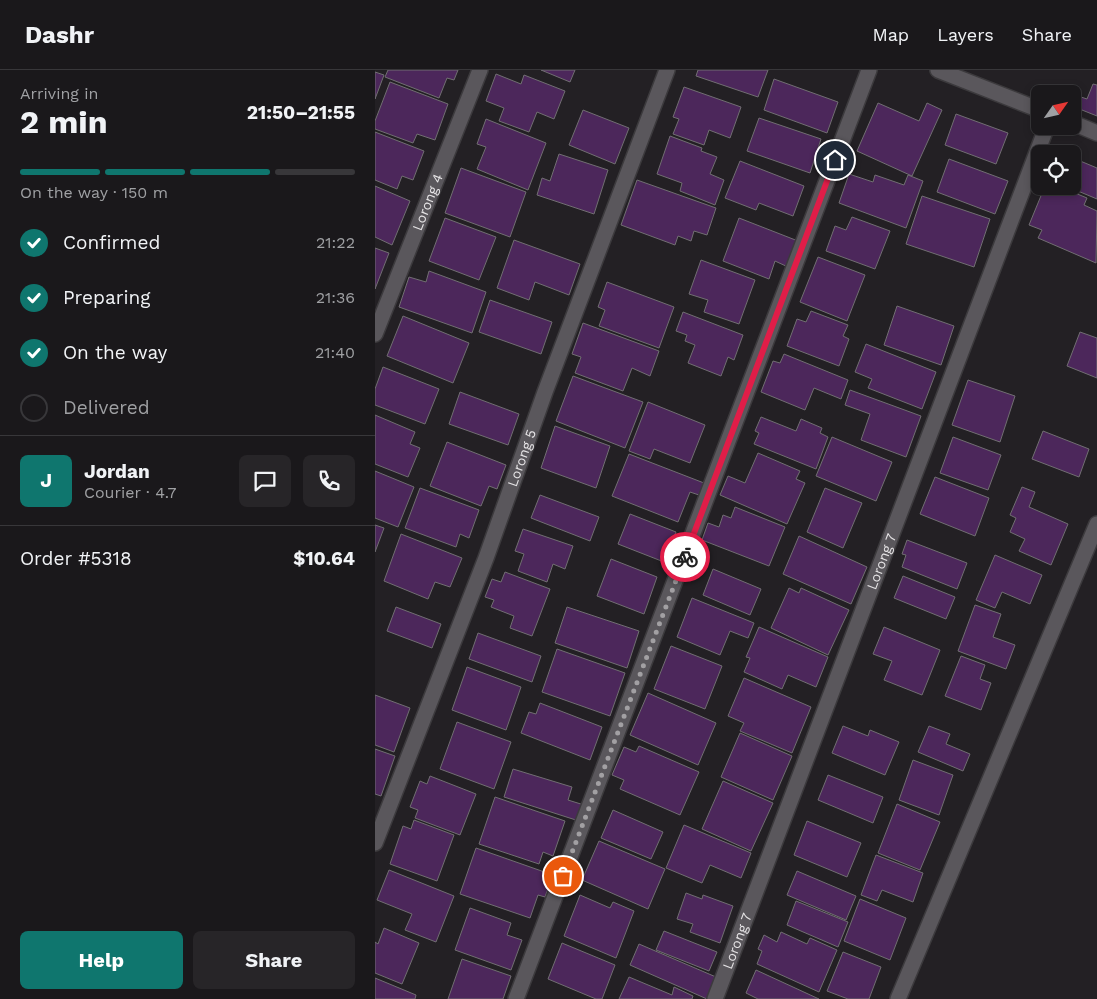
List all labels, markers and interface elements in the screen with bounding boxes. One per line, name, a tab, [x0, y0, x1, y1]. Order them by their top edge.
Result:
text: Dashr	[25, 21, 94, 49]
text: Map	[872, 24, 909, 45]
text: Layers	[937, 24, 994, 45]
text: Share	[1022, 24, 1072, 45]
text: Arriving in	[20, 84, 98, 103]
north arrow	[1031, 85, 1081, 135]
map controls	[1031, 85, 1081, 195]
text: 21:50–21:55	[247, 101, 355, 124]
text: 2 min	[20, 103, 108, 141]
pin	[814, 139, 856, 181]
button: locate	[1031, 145, 1081, 195]
icon: home	[821, 146, 849, 174]
street label: Lorong 4	[409, 171, 446, 233]
text: On the way · 150 m	[20, 183, 168, 202]
icon: check	[20, 229, 48, 257]
text: Confirmed	[63, 231, 160, 254]
text: 21:22	[316, 233, 355, 252]
icon: check	[20, 284, 48, 312]
text: Preparing	[63, 286, 150, 309]
text: 21:36	[316, 288, 355, 307]
icon: check	[20, 339, 48, 367]
text: On the way	[63, 341, 167, 364]
text: 21:40	[315, 343, 355, 362]
text: Delivered	[63, 396, 150, 419]
street label: Lorong 5	[504, 427, 539, 489]
button: chat	[239, 455, 291, 507]
button: phone	[303, 455, 355, 507]
text: Jordan	[84, 460, 150, 483]
text: J	[40, 469, 52, 492]
text: Courier · 4.7	[84, 483, 177, 502]
street label: Lorong 7	[863, 531, 899, 592]
courier	[660, 532, 710, 582]
icon: bike	[671, 543, 699, 571]
text: Order #5318	[20, 547, 132, 570]
text: $10.64	[293, 547, 355, 570]
pin	[542, 855, 584, 897]
icon: bag	[549, 862, 577, 890]
street label: Lorong 7	[719, 911, 755, 971]
button: Help	[20, 931, 183, 989]
button: Share	[193, 931, 355, 989]

